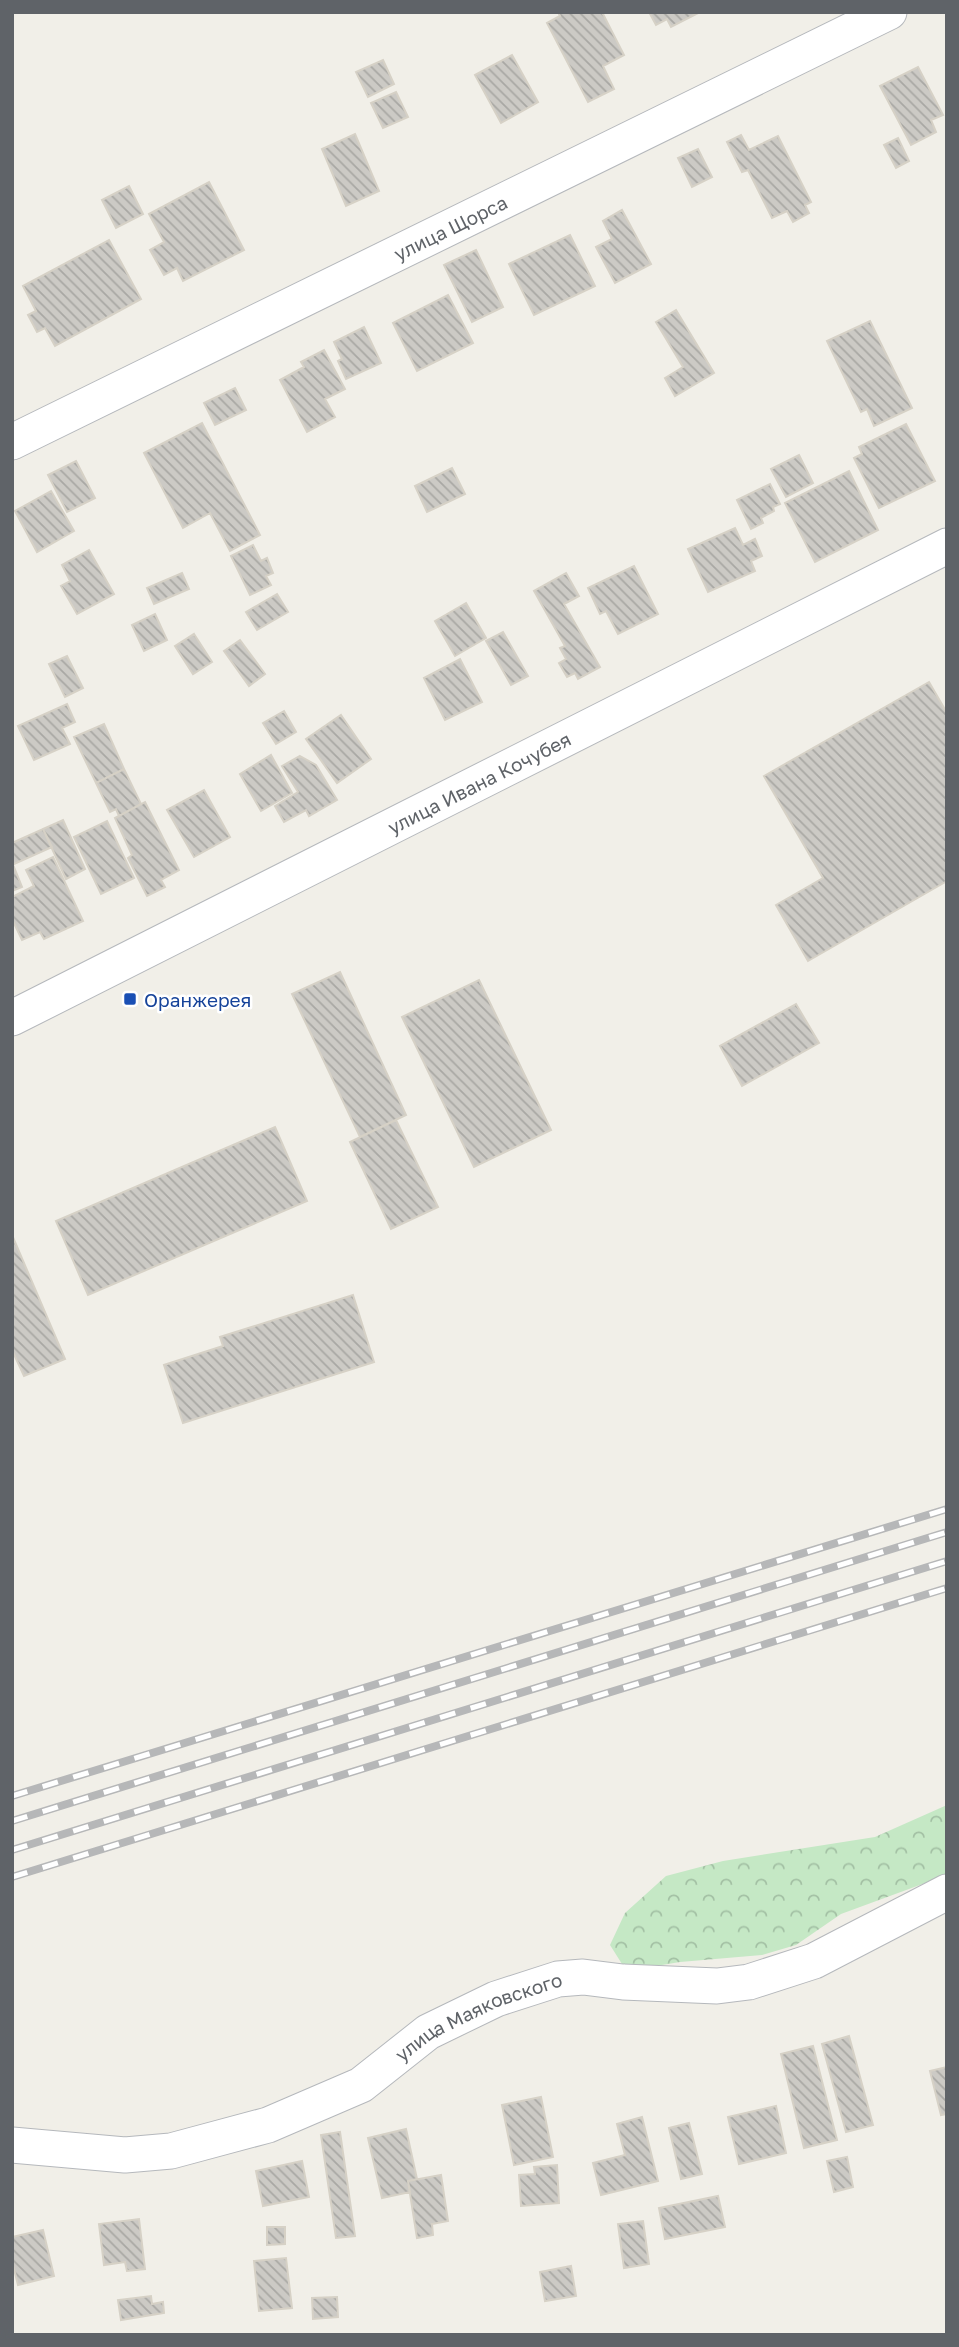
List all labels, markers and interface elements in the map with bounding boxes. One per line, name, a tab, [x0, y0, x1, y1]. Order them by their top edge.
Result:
street label: улица Щорса	[390, 190, 511, 265]
street label: улица Ивана Кочубея	[383, 726, 574, 838]
place label: Оранжерея	[144, 988, 251, 1011]
marker: Оранжерея	[122, 991, 138, 1007]
street label: улица Маяковского	[390, 1967, 565, 2065]

